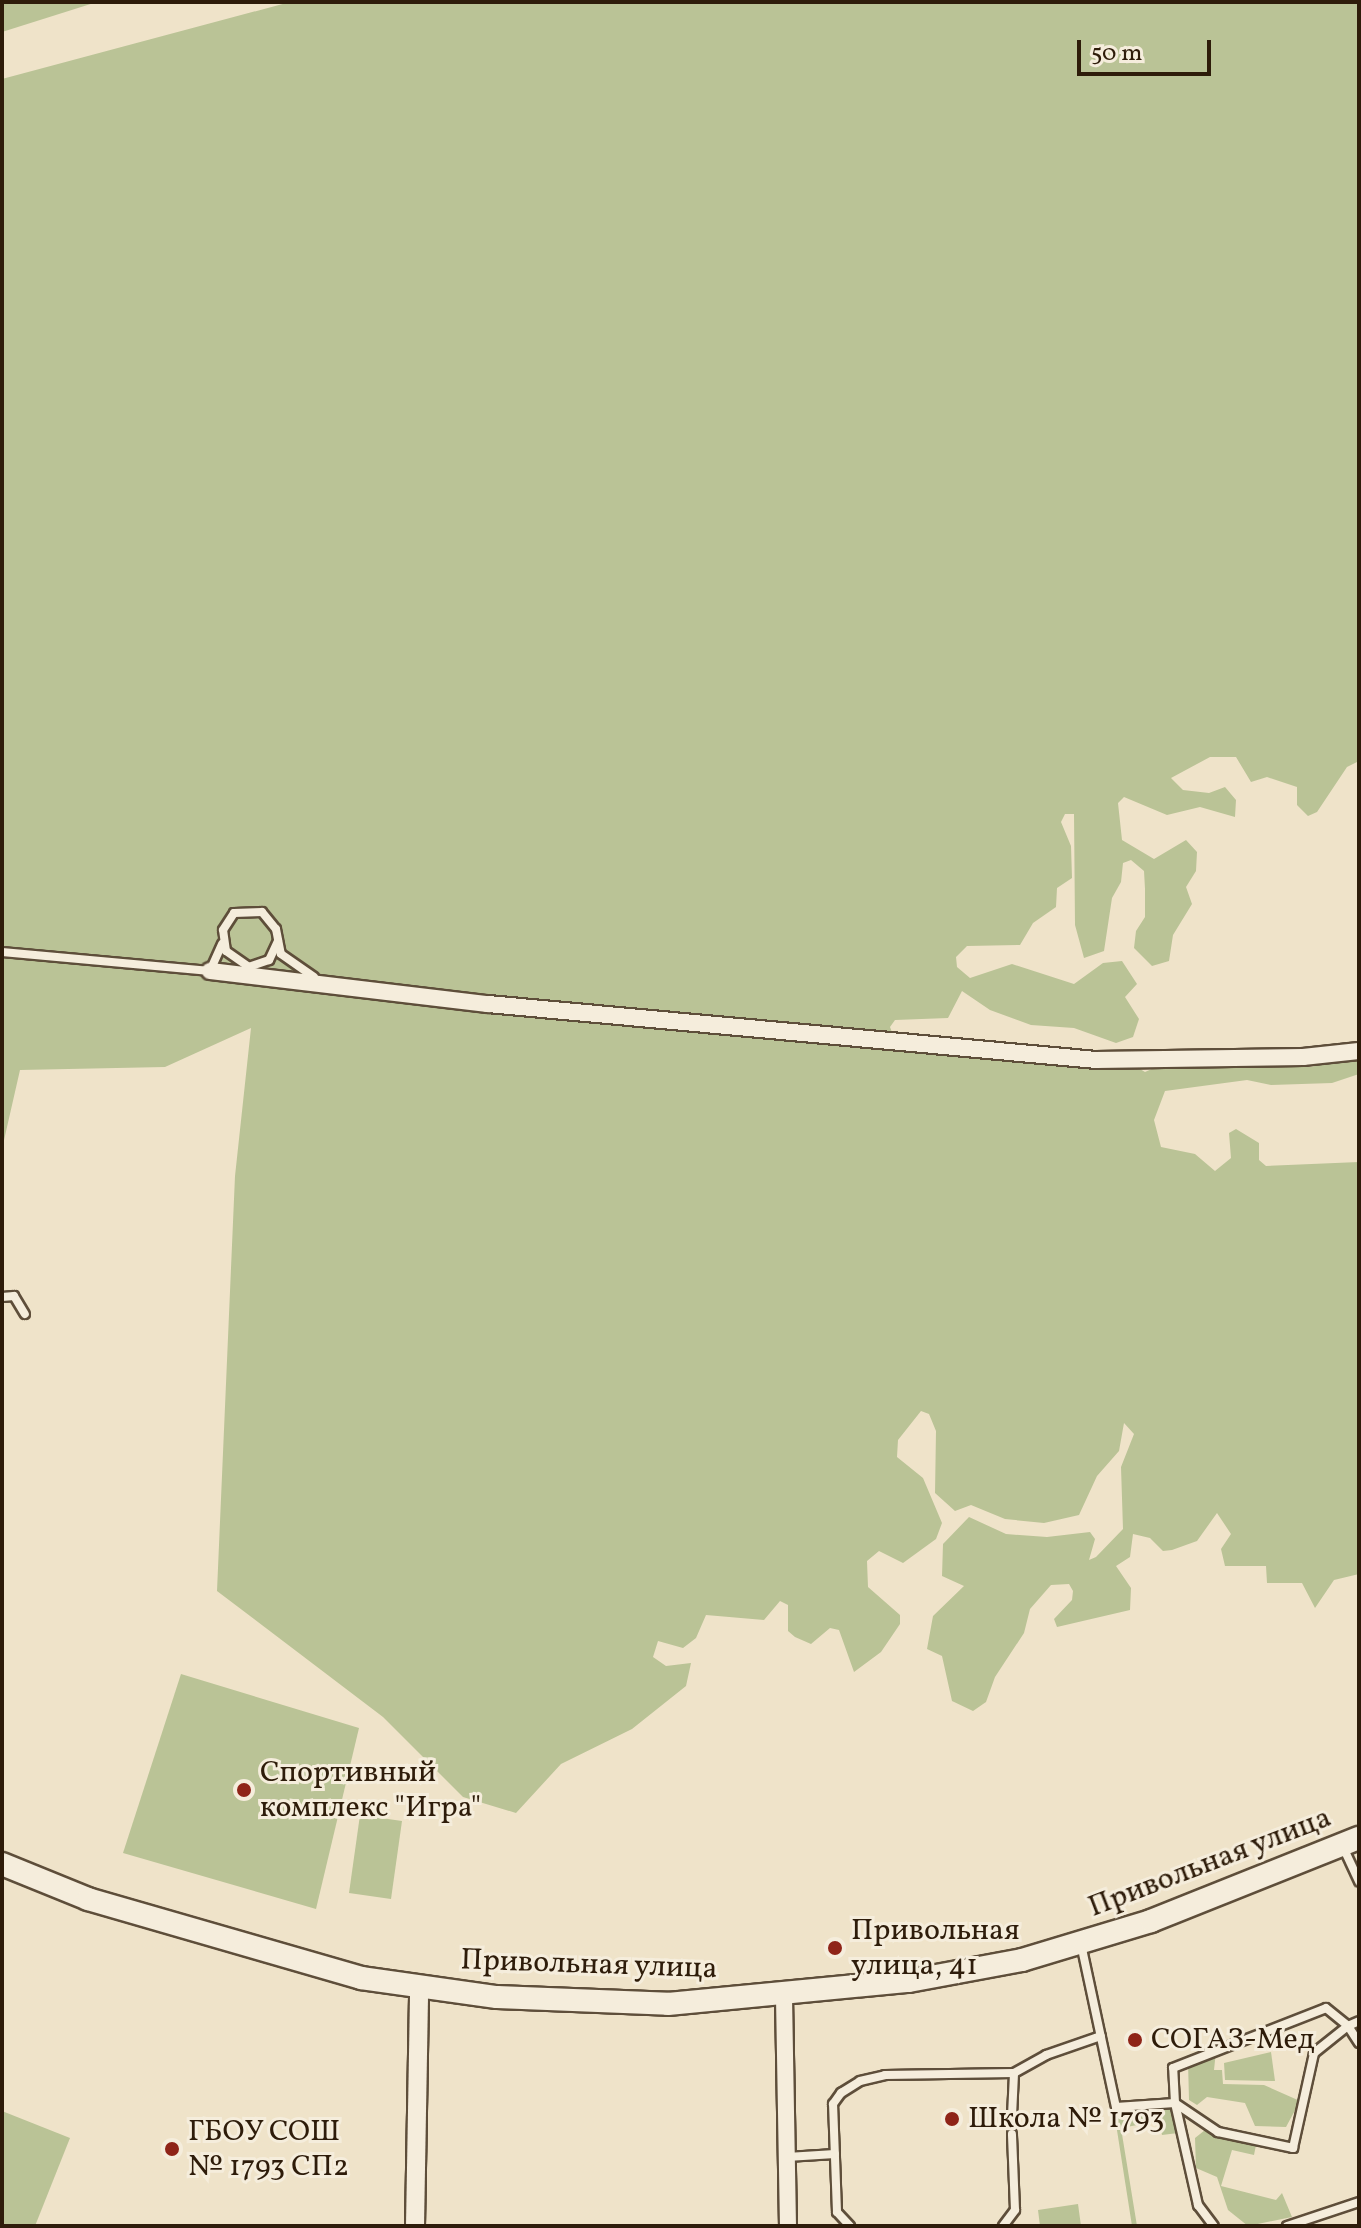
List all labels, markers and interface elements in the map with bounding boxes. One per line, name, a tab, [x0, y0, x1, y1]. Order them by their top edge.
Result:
scale bar	[1081, 24, 1215, 74]
text: 50 m	[1091, 37, 1143, 71]
place label: Спортивный комплекс "Игра"	[260, 1755, 481, 1826]
marker: Спортивный комплекс "Игра"	[235, 1781, 253, 1799]
street label: Привольная улица	[1083, 1800, 1337, 1926]
place label: Привольная улица, 41	[851, 1913, 1020, 1984]
marker: Привольная улица, 41	[826, 1939, 844, 1957]
street label: Привольная улица	[459, 1943, 719, 1987]
place label: СОГАЗ-Мед	[1151, 2022, 1315, 2058]
marker: СОГАЗ-Мед	[1126, 2031, 1144, 2049]
place label: Школа № 1793	[968, 2101, 1164, 2137]
marker: Школа № 1793	[943, 2110, 961, 2128]
place label: ГБОУ СОШ № 1793 СП2	[188, 2114, 349, 2184]
marker: ГБОУ СОШ № 1793 СП2	[163, 2140, 181, 2158]

